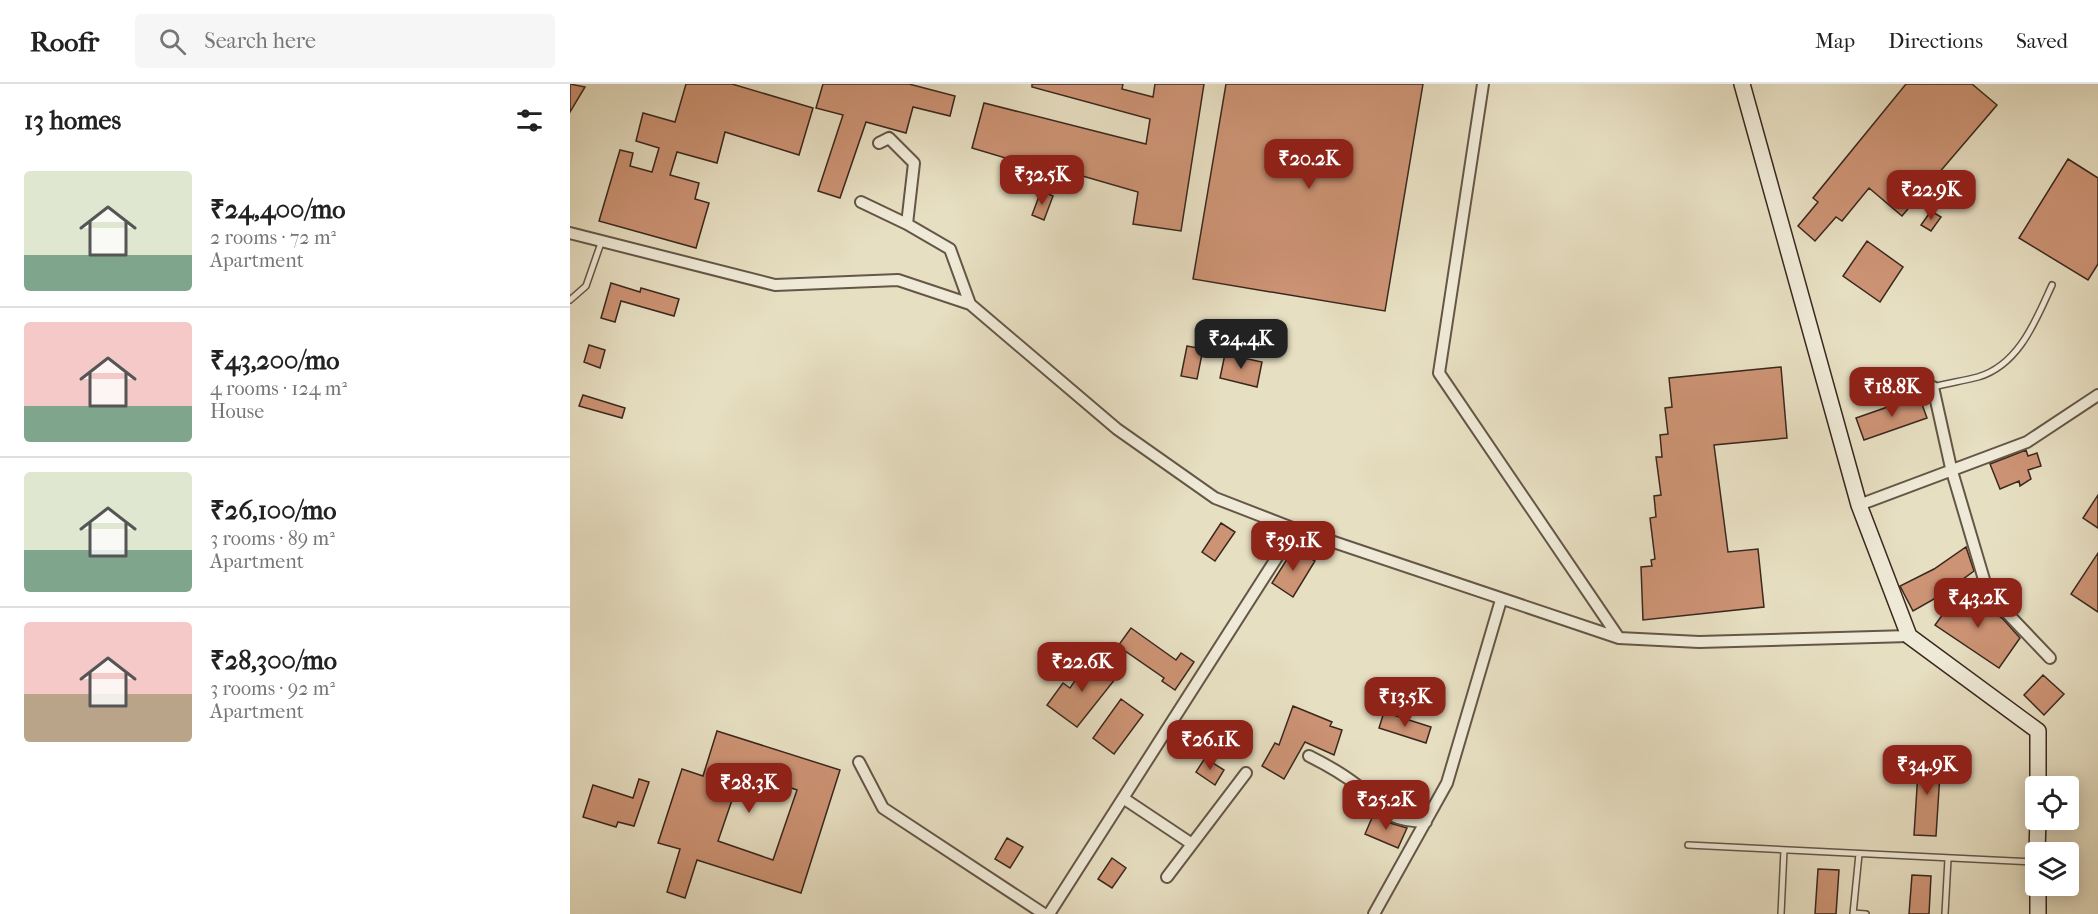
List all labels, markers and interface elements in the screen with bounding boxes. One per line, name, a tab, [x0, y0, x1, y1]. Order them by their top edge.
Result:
search box	[135, 14, 555, 68]
text: Roofr	[30, 25, 99, 58]
icon: search	[156, 25, 189, 58]
text: Search here	[204, 28, 316, 54]
text: Map	[1815, 29, 1855, 53]
text: Directions	[1888, 29, 1983, 53]
text: Saved	[2016, 29, 2068, 53]
icon: filters	[513, 104, 546, 137]
text: 13 homes	[24, 105, 121, 136]
pin: ₹20.2K	[1260, 139, 1358, 190]
text: ₹20.2K	[1278, 147, 1340, 170]
pin: ₹32.5K	[993, 155, 1091, 206]
text: ₹32.5K	[1014, 163, 1070, 186]
pin: ₹22.9K	[1882, 170, 1980, 221]
text: ₹22.9K	[1901, 178, 1961, 201]
text: ₹24,400/mo	[210, 194, 345, 225]
icon: home	[72, 195, 144, 267]
text: 2 rooms · 72 m²	[210, 226, 336, 249]
text: Apartment	[210, 249, 304, 272]
pin: ₹24.4K	[1192, 319, 1290, 370]
text: ₹24.4K	[1209, 327, 1273, 350]
text: ₹43,200/mo	[210, 345, 339, 376]
icon: home	[72, 346, 144, 418]
pin: ₹18.8K	[1843, 367, 1941, 418]
text: ₹18.8K	[1863, 375, 1921, 398]
text: 4 rooms · 124 m²	[210, 377, 347, 400]
text: House	[210, 400, 264, 423]
text: ₹26,100/mo	[210, 495, 337, 526]
icon: home	[72, 496, 144, 568]
pin: ₹39.1K	[1244, 521, 1342, 572]
text: 3 rooms · 89 m²	[210, 527, 335, 550]
text: ₹39.1K	[1265, 529, 1321, 552]
text: Apartment	[210, 550, 304, 573]
pin: ₹43.2K	[1929, 578, 2027, 629]
text: ₹43.2K	[1948, 586, 2008, 609]
pin: ₹22.6K	[1033, 642, 1131, 693]
text: ₹28,300/mo	[210, 645, 337, 676]
icon: home	[72, 646, 144, 718]
text: ₹22.6K	[1051, 650, 1113, 673]
text: 3 rooms · 92 m²	[210, 677, 335, 700]
pin: ₹13.5K	[1356, 677, 1454, 728]
text: ₹13.5K	[1378, 685, 1432, 708]
text: Apartment	[210, 700, 304, 723]
pin: ₹26.1K	[1161, 720, 1259, 771]
text: ₹26.1K	[1181, 728, 1239, 751]
pin: ₹34.9K	[1878, 745, 1976, 796]
text: ₹34.9K	[1897, 753, 1957, 776]
pin: ₹28.3K	[700, 763, 798, 814]
text: ₹28.3K	[720, 771, 778, 794]
map controls	[2025, 776, 2079, 896]
button: locate	[2025, 776, 2079, 830]
pin: ₹25.2K	[1337, 780, 1435, 831]
text: ₹25.2K	[1356, 788, 1416, 811]
button: layers	[2025, 842, 2079, 896]

